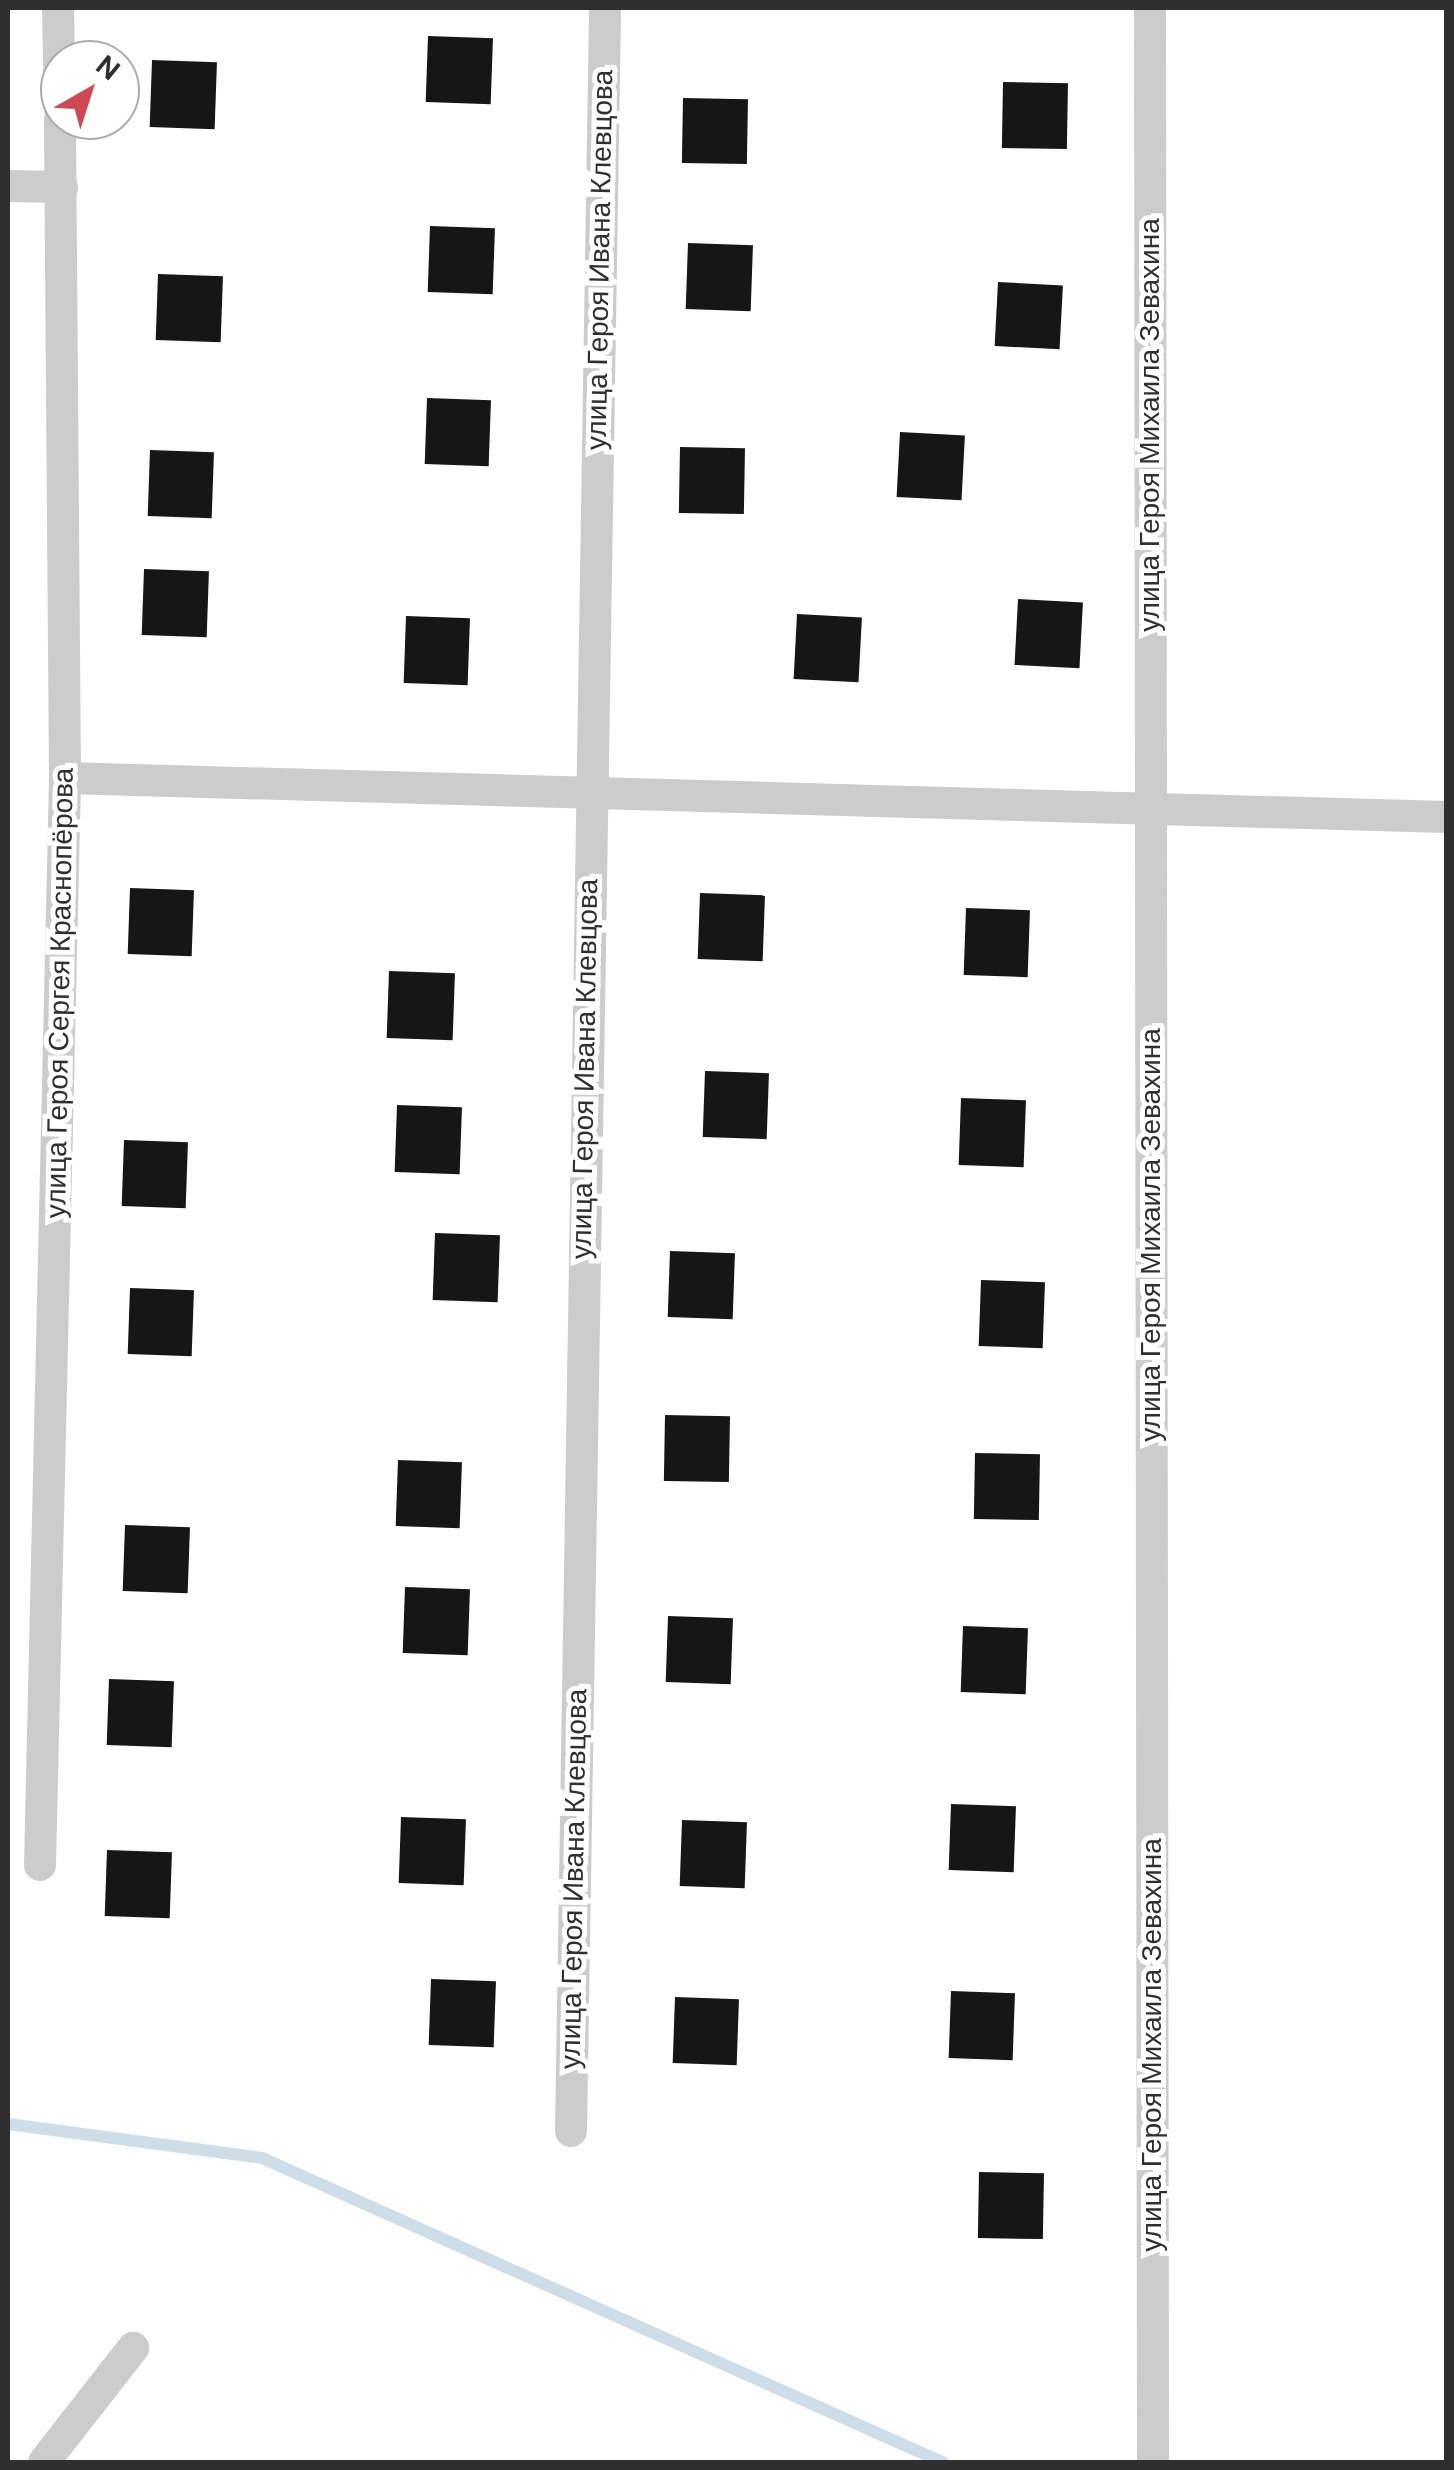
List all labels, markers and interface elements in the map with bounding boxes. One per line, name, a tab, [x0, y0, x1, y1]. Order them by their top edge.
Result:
north arrow	[40, 40, 140, 140]
text: N	[88, 47, 128, 89]
street label: улица Героя Ивана Клевцова	[580, 70, 620, 450]
street label: улица Героя Михаила Зевахина	[1133, 218, 1167, 632]
street label: улица Героя Сергея Краснопёрова	[39, 767, 81, 1219]
street label: улица Героя Ивана Клевцова	[565, 879, 605, 1259]
street label: улица Героя Михаила Зевахина	[1134, 1028, 1168, 1442]
street label: улица Героя Ивана Клевцова	[554, 1689, 594, 2069]
street label: улица Героя Михаила Зевахина	[1135, 1838, 1169, 2252]

